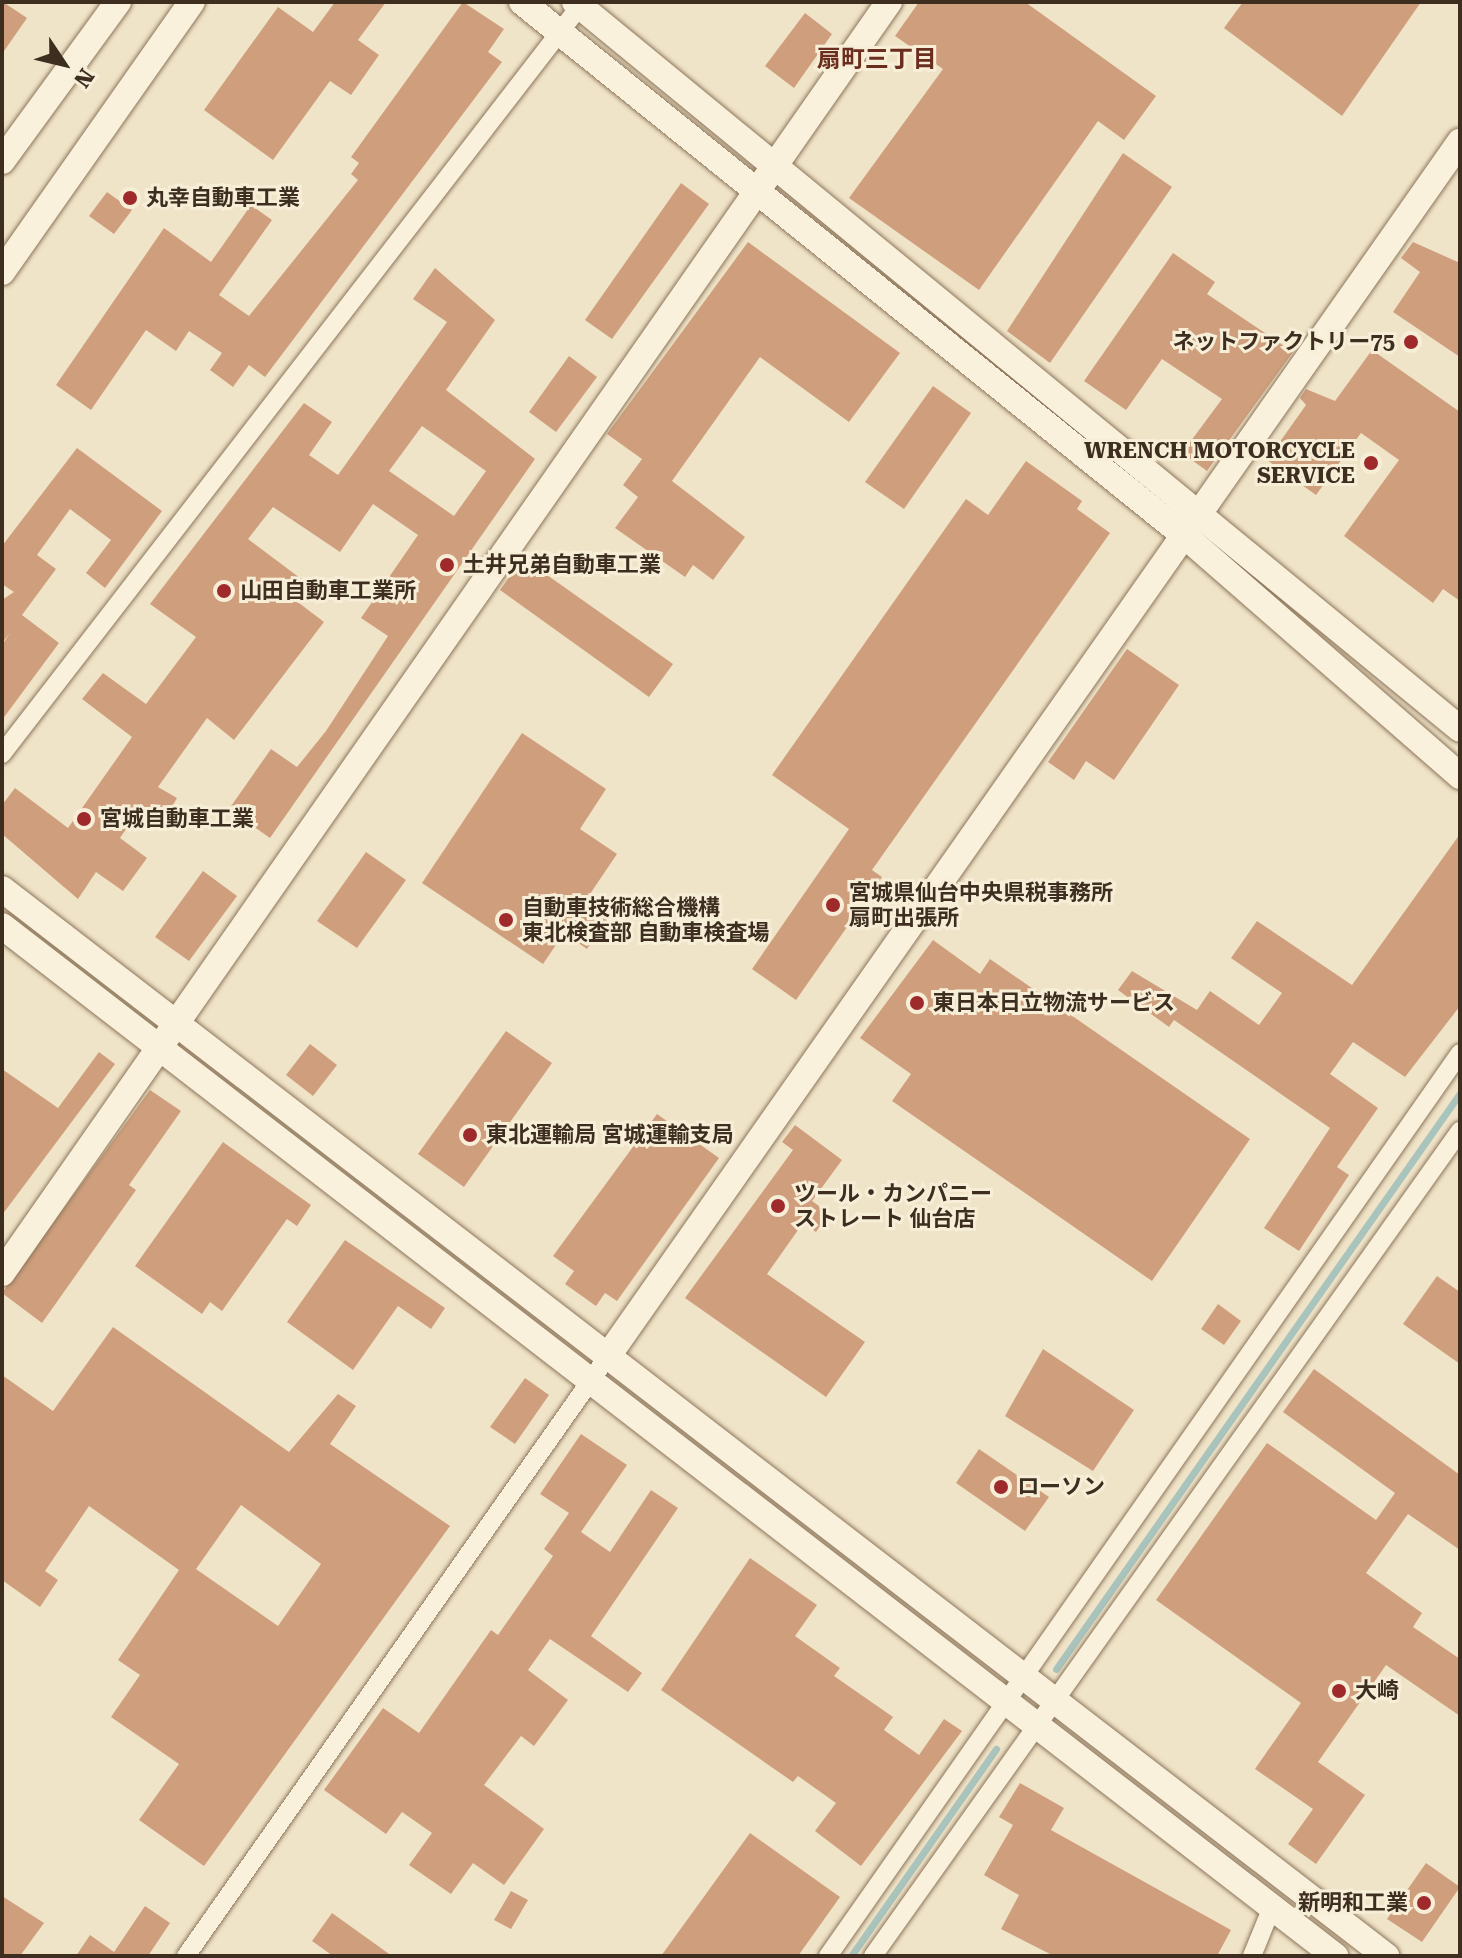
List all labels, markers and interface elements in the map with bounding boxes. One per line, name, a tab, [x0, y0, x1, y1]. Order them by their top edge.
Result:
north arrow	[24, 24, 104, 104]
district label: 扇町三丁目	[817, 46, 937, 74]
text: N	[69, 64, 99, 92]
place label: 丸幸自動車工業	[146, 185, 300, 211]
marker: 丸幸自動車工業	[121, 189, 139, 207]
place label: ネットファクトリー75	[1172, 329, 1395, 355]
marker: ネットファクトリー75	[1402, 333, 1420, 351]
place label: WRENCH MOTORCYCLE SERVICE	[1084, 437, 1355, 488]
marker: WRENCH MOTORCYCLE SERVICE	[1362, 454, 1380, 472]
place label: 土井兄弟自動車工業	[463, 552, 661, 578]
marker: 土井兄弟自動車工業	[438, 556, 456, 574]
place label: 山田自動車工業所	[240, 578, 416, 604]
marker: 山田自動車工業所	[215, 582, 233, 600]
place label: 宮城自動車工業	[100, 806, 254, 832]
marker: 宮城自動車工業	[75, 810, 93, 828]
place label: 宮城県仙台中央県税事務所 扇町出張所	[849, 879, 1113, 930]
place label: 自動車技術総合機構 東北検査部 自動車検査場	[522, 894, 770, 946]
marker: 宮城県仙台中央県税事務所 扇町出張所	[824, 896, 842, 914]
marker: 自動車技術総合機構 東北検査部 自動車検査場	[497, 911, 515, 929]
place label: 東日本日立物流サービス	[933, 990, 1175, 1016]
marker: 東日本日立物流サービス	[908, 994, 926, 1012]
place label: 東北運輸局 宮城運輸支局	[486, 1122, 734, 1148]
marker: 東北運輸局 宮城運輸支局	[461, 1126, 479, 1144]
place label: ツール・カンパニー ストレート 仙台店	[794, 1180, 992, 1232]
marker: ツール・カンパニー ストレート 仙台店	[769, 1197, 787, 1215]
place label: ローソン	[1017, 1474, 1105, 1500]
marker: ローソン	[992, 1478, 1010, 1496]
place label: 大崎	[1355, 1678, 1399, 1704]
marker: 大崎	[1330, 1682, 1348, 1700]
place label: 新明和工業	[1298, 1890, 1408, 1916]
marker: 新明和工業	[1415, 1894, 1433, 1912]

